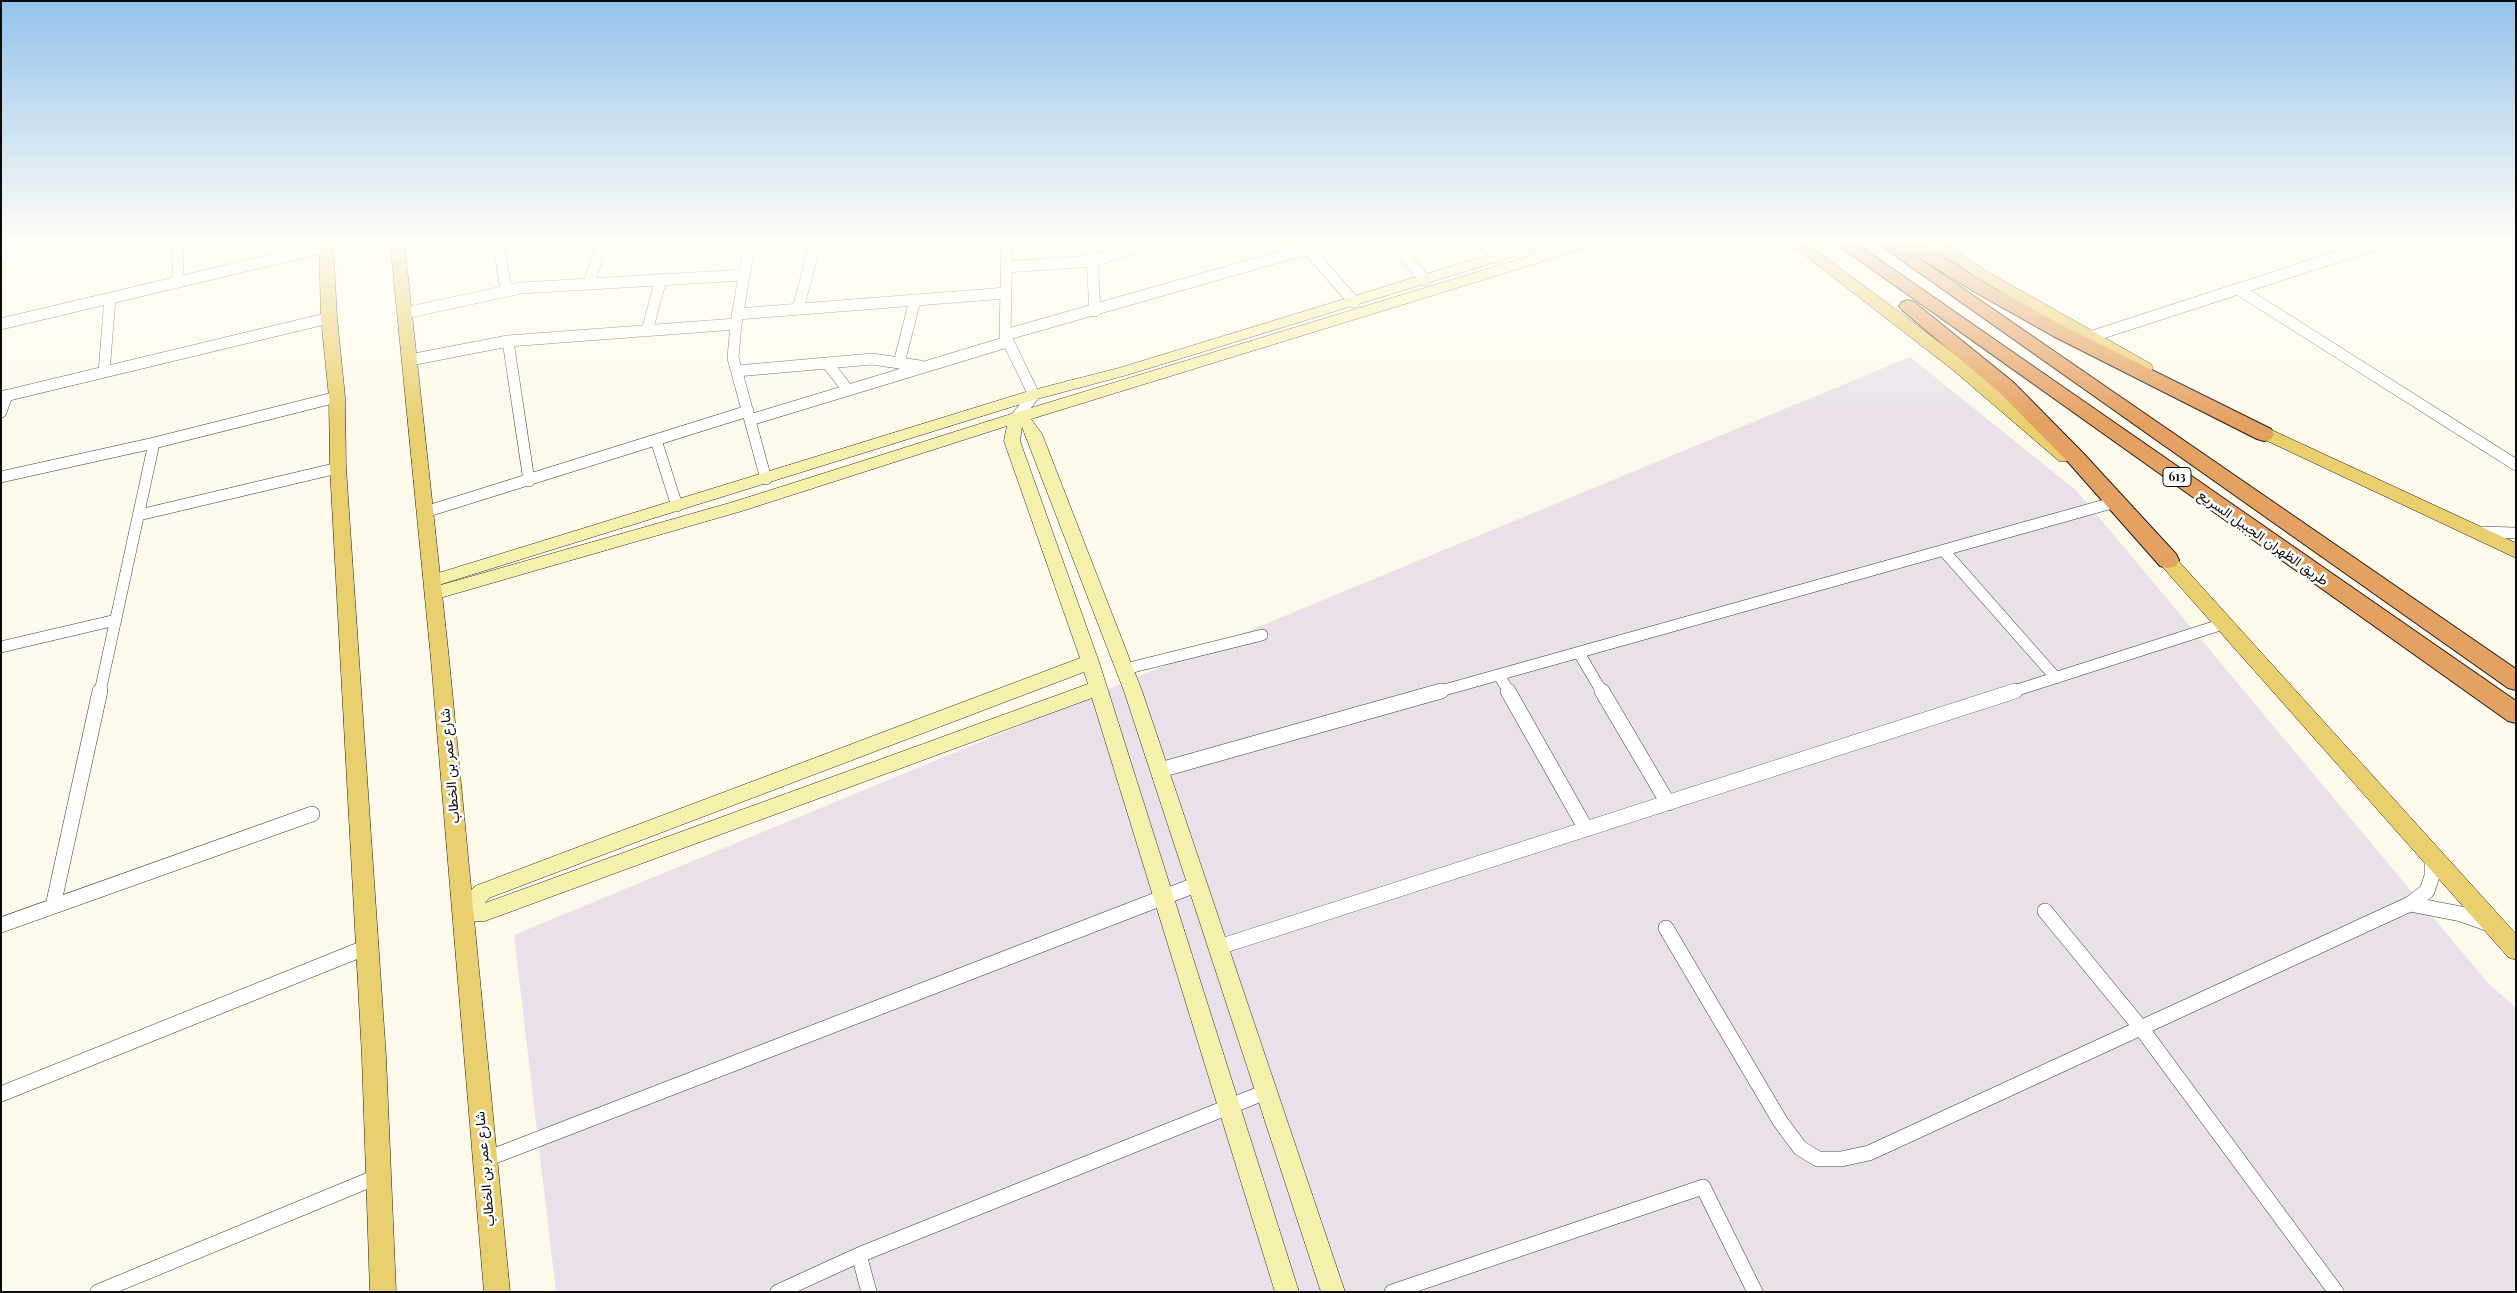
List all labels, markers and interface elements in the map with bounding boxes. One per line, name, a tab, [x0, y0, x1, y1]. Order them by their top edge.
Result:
road number: 613	[2163, 468, 2191, 487]
street label: طريق الظهران الجبيل السريع	[2194, 486, 2332, 590]
street label: شارع عمر بن الخطاب	[437, 708, 463, 824]
street label: شارع عمر بن الخطاب	[472, 1111, 498, 1227]

